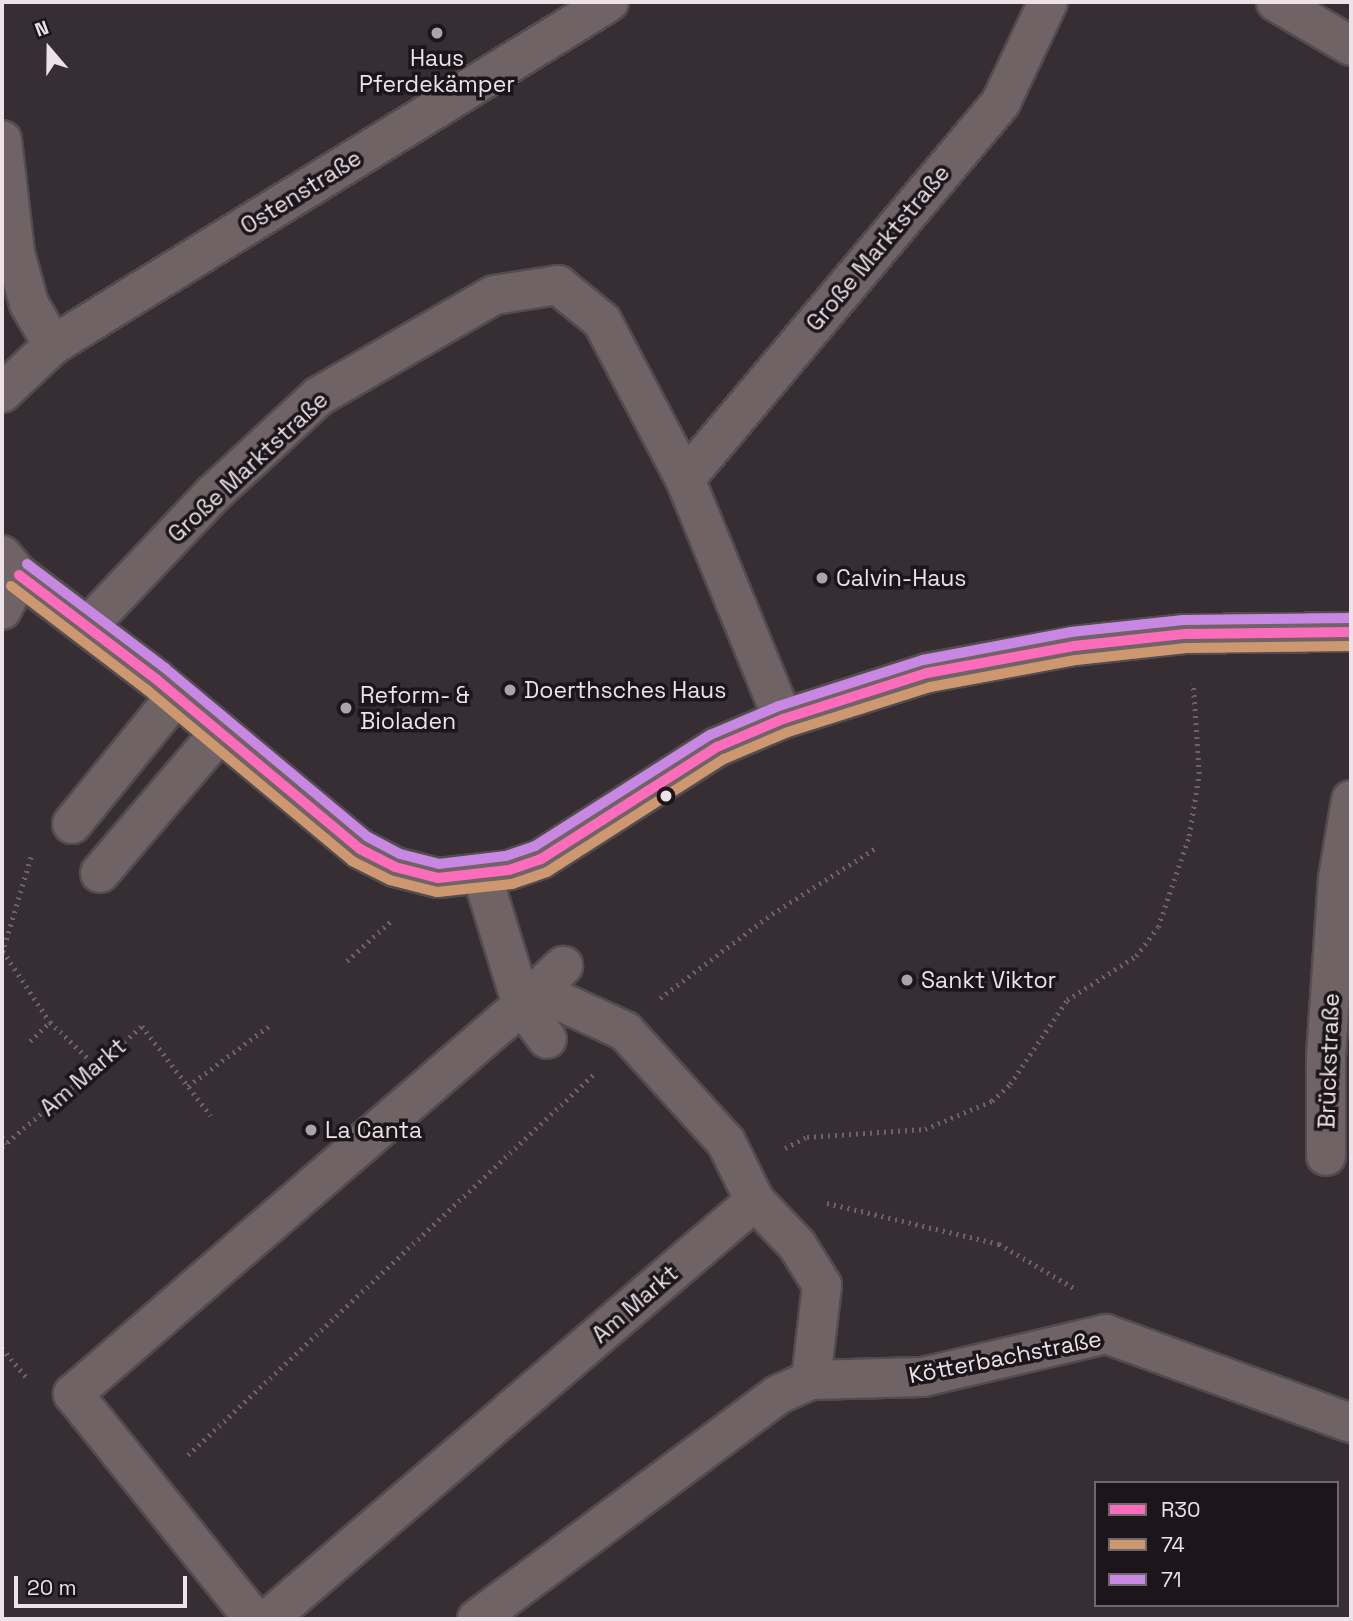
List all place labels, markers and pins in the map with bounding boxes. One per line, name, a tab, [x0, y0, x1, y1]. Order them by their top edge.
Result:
marker: Haus Pferdekämper	[429, 25, 445, 41]
place label: Haus Pferdekämper	[359, 44, 515, 98]
place label: Calvin-Haus	[836, 564, 966, 592]
marker: Calvin-Haus	[814, 570, 830, 586]
place label: Doerthsches Haus	[524, 676, 726, 704]
place label: Reform- & Bioladen	[360, 681, 470, 735]
marker: Doerthsches Haus	[502, 682, 518, 698]
marker: Reform- & Bioladen	[338, 700, 354, 716]
unlabelled marker	[659, 789, 673, 803]
place label: Sankt Viktor	[921, 966, 1057, 994]
marker: Sankt Viktor	[899, 972, 915, 988]
place label: La Canta	[325, 1116, 422, 1144]
marker: La Canta	[303, 1122, 319, 1138]

